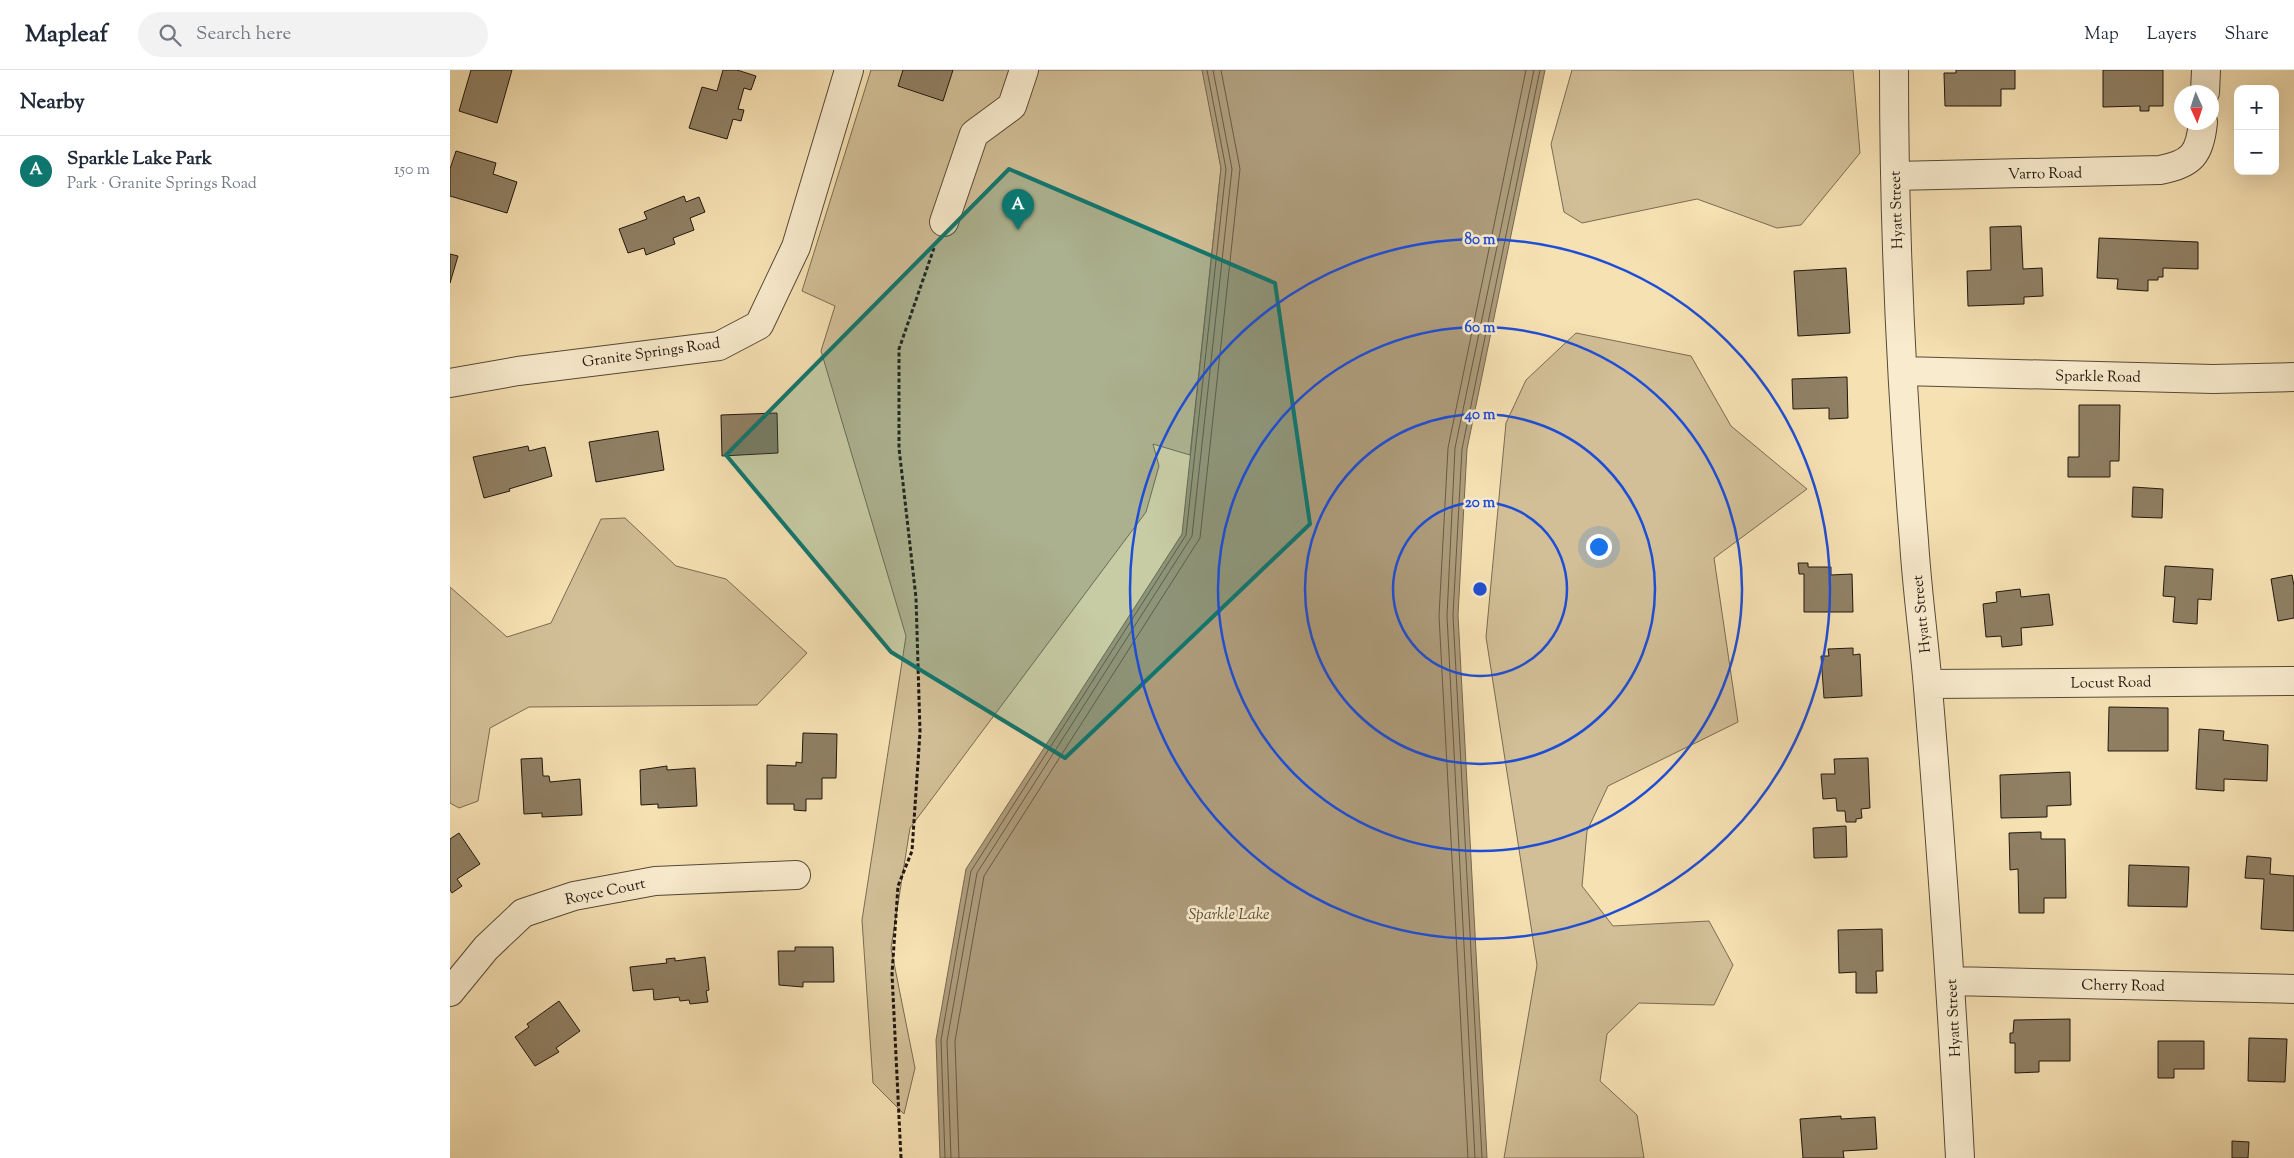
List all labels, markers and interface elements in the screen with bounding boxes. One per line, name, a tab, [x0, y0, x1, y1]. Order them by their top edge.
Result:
search box	[138, 12, 488, 57]
text: Mapleaf	[25, 18, 108, 52]
icon: search	[156, 21, 184, 49]
text: Search here	[196, 21, 291, 48]
text: Map	[2084, 22, 2119, 48]
text: Layers	[2147, 22, 2197, 48]
text: Share	[2225, 22, 2269, 48]
north arrow	[2174, 85, 2219, 130]
map controls	[2234, 85, 2279, 175]
button: +	[2234, 85, 2279, 130]
text: Nearby	[20, 88, 85, 118]
button: −	[2234, 130, 2279, 175]
text: Sparkle Lake Park	[67, 146, 212, 173]
text: A	[30, 159, 43, 182]
text: 150 m	[394, 159, 430, 182]
street label: Varro Road	[2008, 163, 2083, 186]
street label: Hyatt Street	[1886, 170, 1909, 249]
text: Park · Granite Springs Road	[67, 173, 257, 196]
pin: A	[1002, 189, 1034, 230]
text: 80 m	[1464, 230, 1496, 251]
text: 60 m	[1465, 318, 1496, 339]
street label: Granite Springs Road	[581, 333, 722, 374]
street label: Sparkle Road	[2055, 366, 2141, 389]
text: 40 m	[1464, 405, 1496, 426]
text: 20 m	[1465, 493, 1496, 514]
your location	[1586, 534, 1612, 560]
street label: Hyatt Street	[1908, 574, 1937, 654]
centre of rings	[1471, 580, 1489, 598]
street label: Locust Road	[2071, 672, 2152, 695]
street label: Royce Court	[563, 874, 647, 911]
water label: Sparkle Lake	[1188, 904, 1270, 927]
street label: Cherry Road	[2081, 975, 2165, 998]
street label: Hyatt Street	[1942, 978, 1967, 1058]

